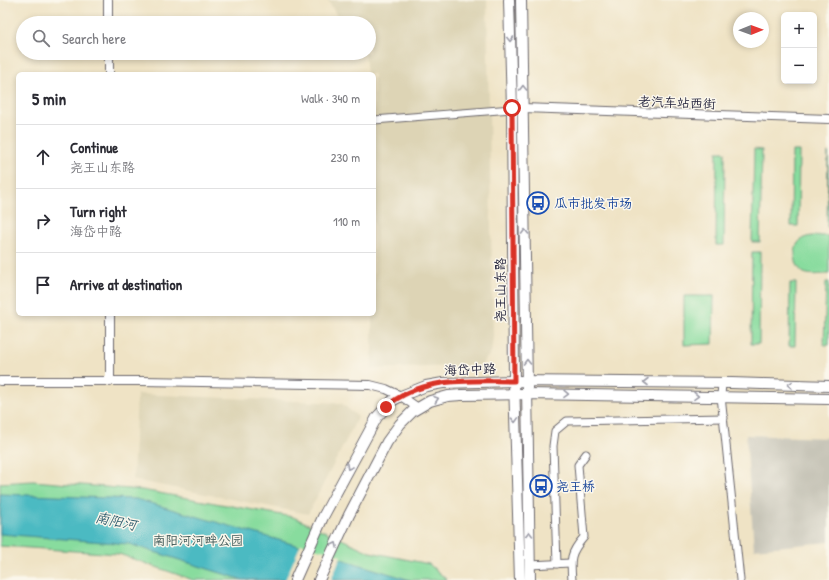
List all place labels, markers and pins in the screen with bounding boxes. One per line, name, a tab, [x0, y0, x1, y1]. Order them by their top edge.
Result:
bus stop icon: 瓜市批发市场	[525, 190, 551, 216]
place label: 瓜市批发市场	[554, 194, 632, 212]
bus stop icon: 尧王桥	[528, 473, 554, 499]
place label: 尧王桥	[556, 477, 595, 495]

